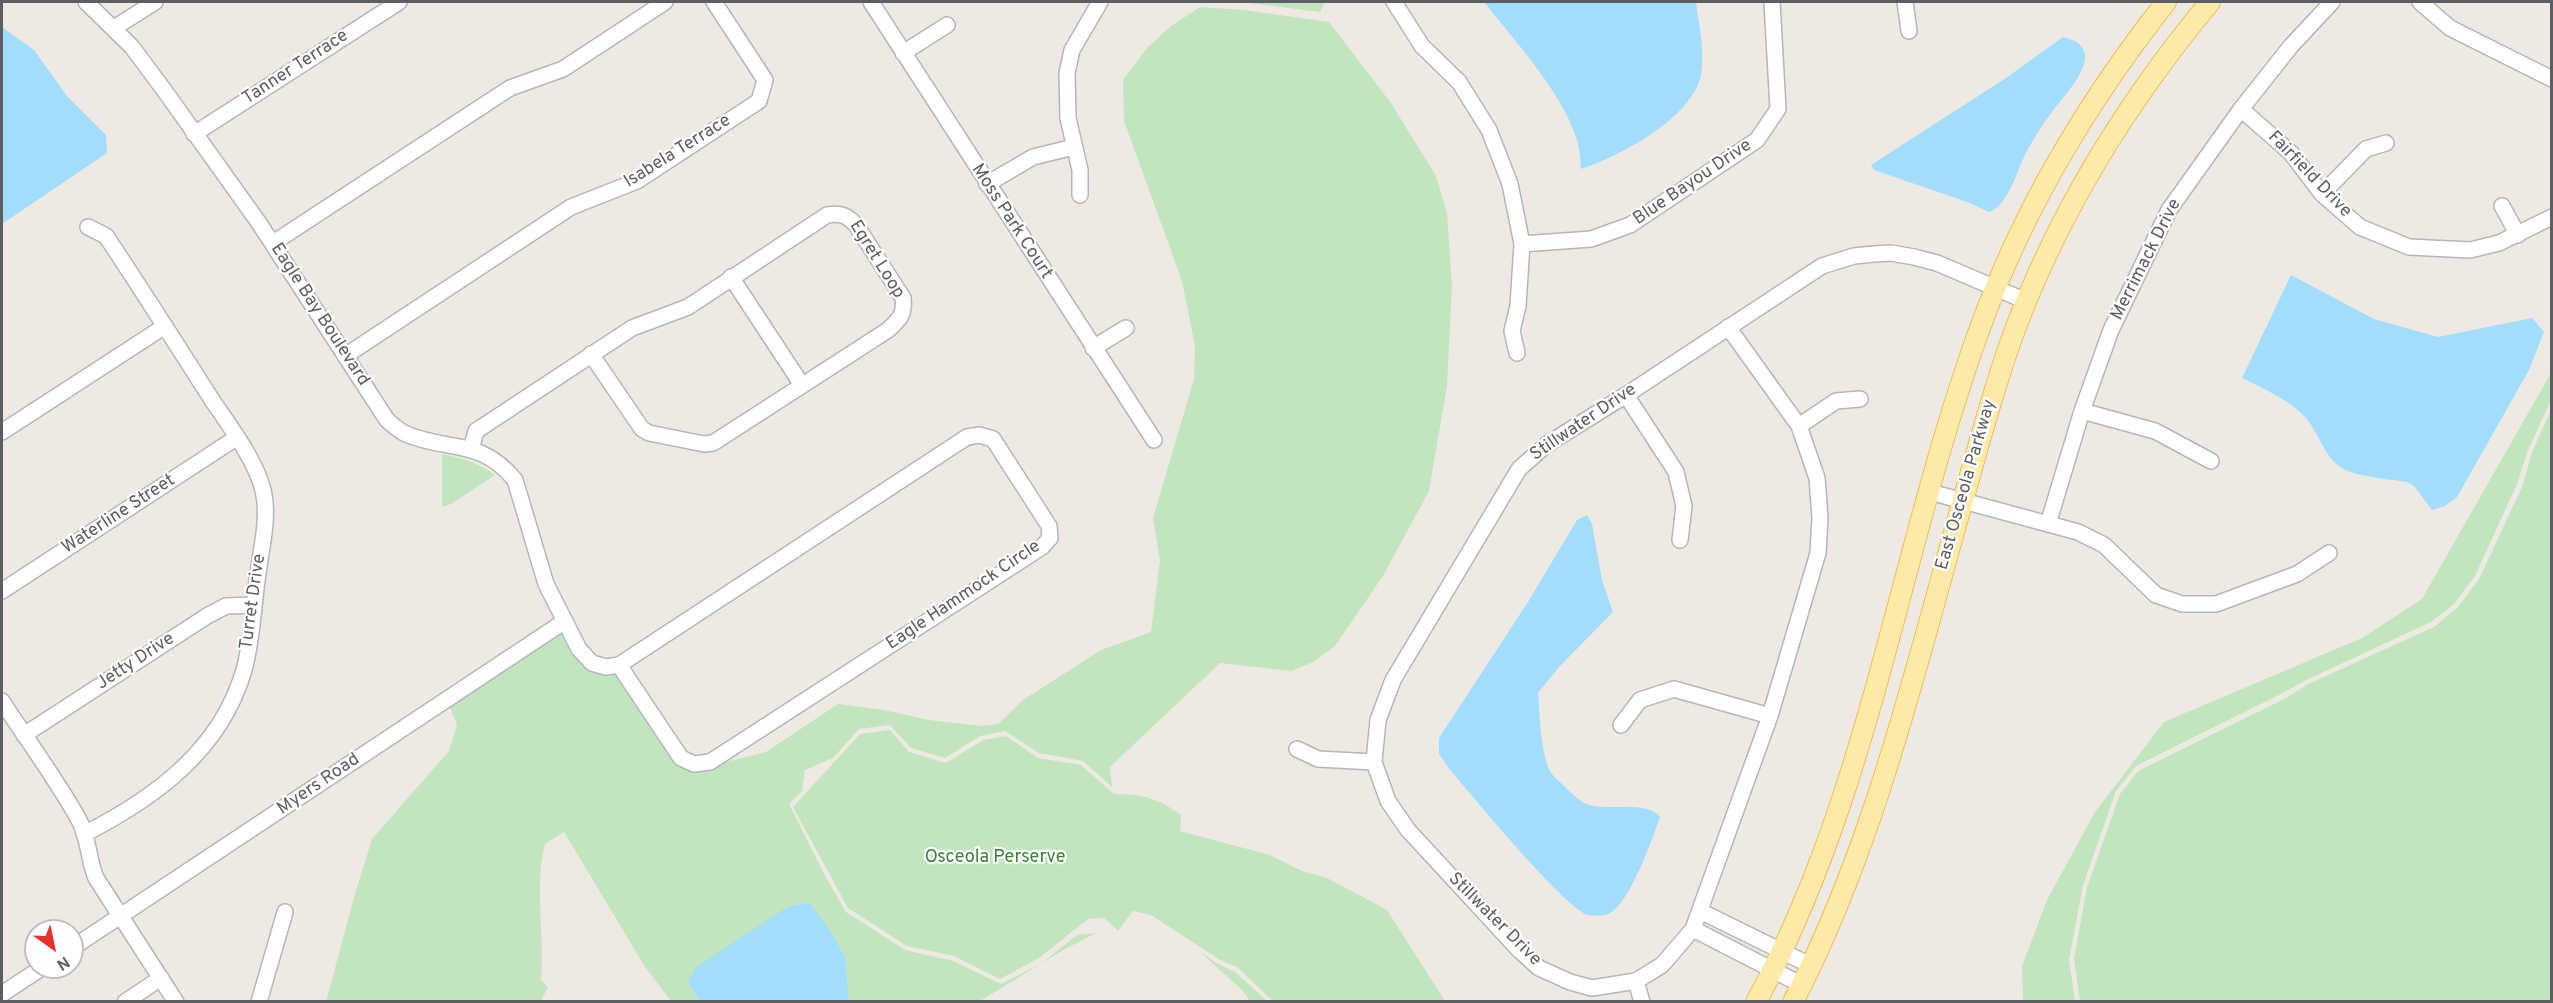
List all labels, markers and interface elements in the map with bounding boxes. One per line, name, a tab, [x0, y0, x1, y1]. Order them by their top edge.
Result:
street label: Tanner Terrace	[239, 26, 353, 110]
street label: Isabela Terrace	[621, 111, 735, 193]
street label: Fairfield Drive	[2262, 127, 2356, 223]
street label: Blue Bayou Drive	[1630, 135, 1756, 231]
street label: Moss Park Court	[966, 160, 1056, 284]
street label: Merrimack Drive	[2107, 196, 2187, 324]
street label: Egret Loop	[844, 217, 908, 303]
street label: Eagle Bay Boulevard	[265, 240, 373, 390]
street label: Stillwater Drive	[1527, 380, 1641, 466]
street label: East Osceola Parkway	[1932, 397, 2002, 573]
street label: Waterline Street	[58, 470, 180, 560]
street label: Eagle Hammock Circle	[883, 536, 1045, 656]
street label: Turret Drive	[237, 553, 271, 651]
street label: Jetty Drive	[93, 629, 179, 695]
street label: Myers Road	[274, 750, 364, 820]
park label: Osceola Perserve	[925, 847, 1065, 869]
street label: Stillwater Drive	[1443, 869, 1545, 971]
north arrow	[24, 919, 84, 979]
text: N	[52, 951, 73, 974]

